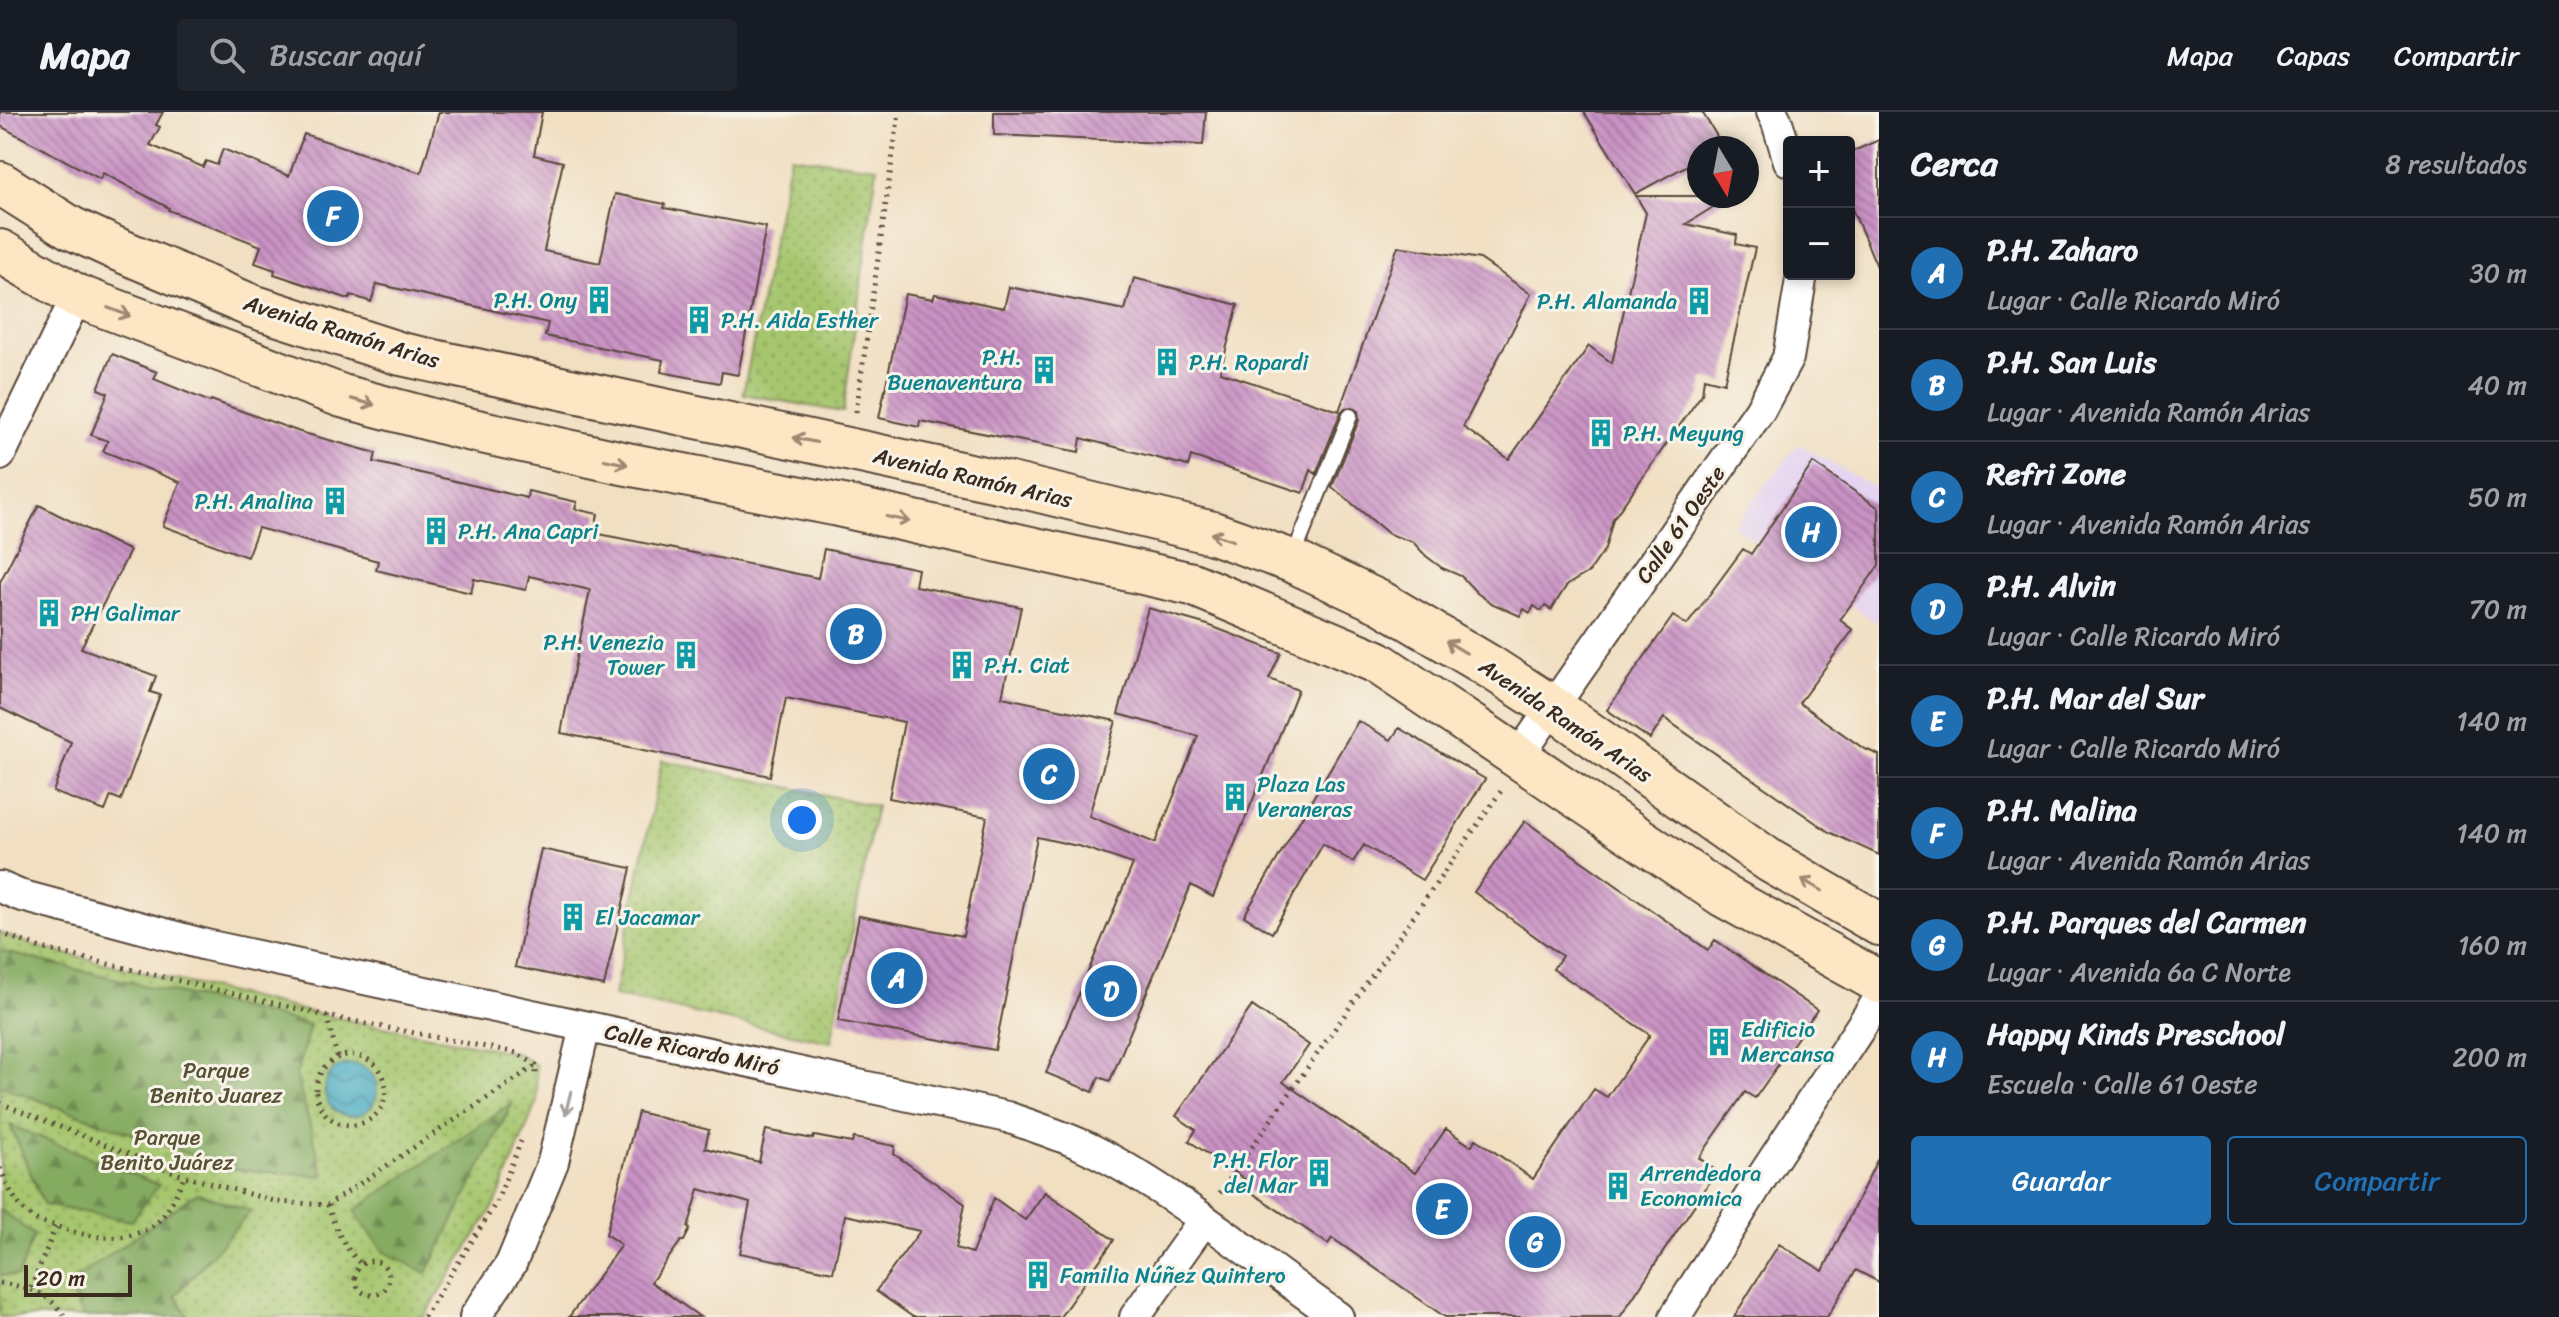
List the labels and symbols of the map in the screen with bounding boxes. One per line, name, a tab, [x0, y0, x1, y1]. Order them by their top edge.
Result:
north arrow	[1687, 136, 1759, 208]
pin: F	[307, 186, 359, 246]
place label: P.H. Ony	[494, 281, 578, 320]
place label: P.H. Alamanda	[1537, 282, 1677, 321]
street label: Avenida Ramón Arias	[238, 283, 445, 380]
building icon: P.H. Ony	[584, 285, 614, 315]
building icon: P.H. Alamanda	[1684, 286, 1714, 316]
place label: P.H. Aida Esther	[721, 301, 880, 340]
building icon: P.H. Aida Esther	[684, 305, 714, 335]
one-way arrow	[106, 306, 131, 320]
place label: P.H. Buenaventura	[887, 338, 1022, 402]
place label: P.H. Ropardi	[1189, 343, 1309, 382]
building icon: P.H. Ropardi	[1152, 347, 1182, 377]
building icon: P.H. Buenaventura	[1029, 355, 1059, 385]
one-way arrow	[349, 395, 375, 410]
place label: P.H. Meyung	[1623, 414, 1744, 453]
building icon: P.H. Meyung	[1586, 418, 1616, 448]
one-way arrow	[793, 432, 818, 447]
street label: Avenida Ramón Arias	[869, 435, 1077, 520]
one-way arrow	[602, 455, 628, 470]
street label: Calle 61 Oeste	[1625, 457, 1736, 592]
place label: P.H. Analina	[195, 482, 313, 521]
building icon: P.H. Analina	[320, 486, 350, 516]
pin: H	[1785, 502, 1837, 562]
place label: P.H. Ana Capri	[458, 512, 599, 551]
one-way arrow	[885, 512, 910, 527]
building icon: P.H. Ana Capri	[421, 516, 451, 546]
one-way arrow	[1209, 528, 1234, 543]
place label: PH Galimar	[71, 594, 181, 633]
building icon: PH Galimar	[34, 598, 64, 628]
pin: B	[830, 604, 882, 664]
place label: P.H. Venezia Tower	[543, 623, 666, 687]
one-way arrow	[1445, 639, 1468, 655]
building icon: P.H. Venezia Tower	[671, 640, 701, 670]
place label: P.H. Ciat	[984, 646, 1070, 685]
street label: Avenida Ramón Arias	[1470, 647, 1661, 794]
building icon: P.H. Ciat	[947, 650, 977, 680]
pin: C	[1023, 744, 1075, 804]
place label: Plaza Las Veraneras	[1257, 765, 1353, 829]
building icon: Plaza Las Veraneras	[1220, 782, 1250, 812]
your location	[782, 800, 822, 840]
one-way arrow	[1801, 877, 1824, 893]
place label: El Jacamar	[595, 898, 702, 937]
building icon: El Jacamar	[558, 902, 588, 932]
pin: A	[871, 948, 923, 1008]
pin: D	[1085, 961, 1137, 1021]
place label: Edificio Mercansa	[1741, 1010, 1834, 1074]
street label: Calle Ricardo Miró	[601, 1012, 784, 1087]
building icon: Edificio Mercansa	[1704, 1027, 1734, 1057]
park label: Parque Benito Juarez	[150, 1051, 283, 1115]
one-way arrow	[560, 1089, 575, 1115]
park label: Parque Benito Juárez	[100, 1118, 234, 1182]
place label: P.H. Flor del Mar	[1213, 1141, 1299, 1205]
place label: Arrendedora Economica	[1639, 1154, 1761, 1218]
building icon: P.H. Flor del Mar	[1304, 1158, 1334, 1188]
building icon: Arrendedora Economica	[1603, 1171, 1633, 1201]
pin: E	[1416, 1179, 1468, 1239]
pin: G	[1509, 1212, 1561, 1272]
place label: Familia Núñez Quintero	[1060, 1256, 1286, 1295]
building icon: Familia Núñez Quintero	[1023, 1260, 1053, 1290]
scale bar	[24, 1261, 132, 1297]

